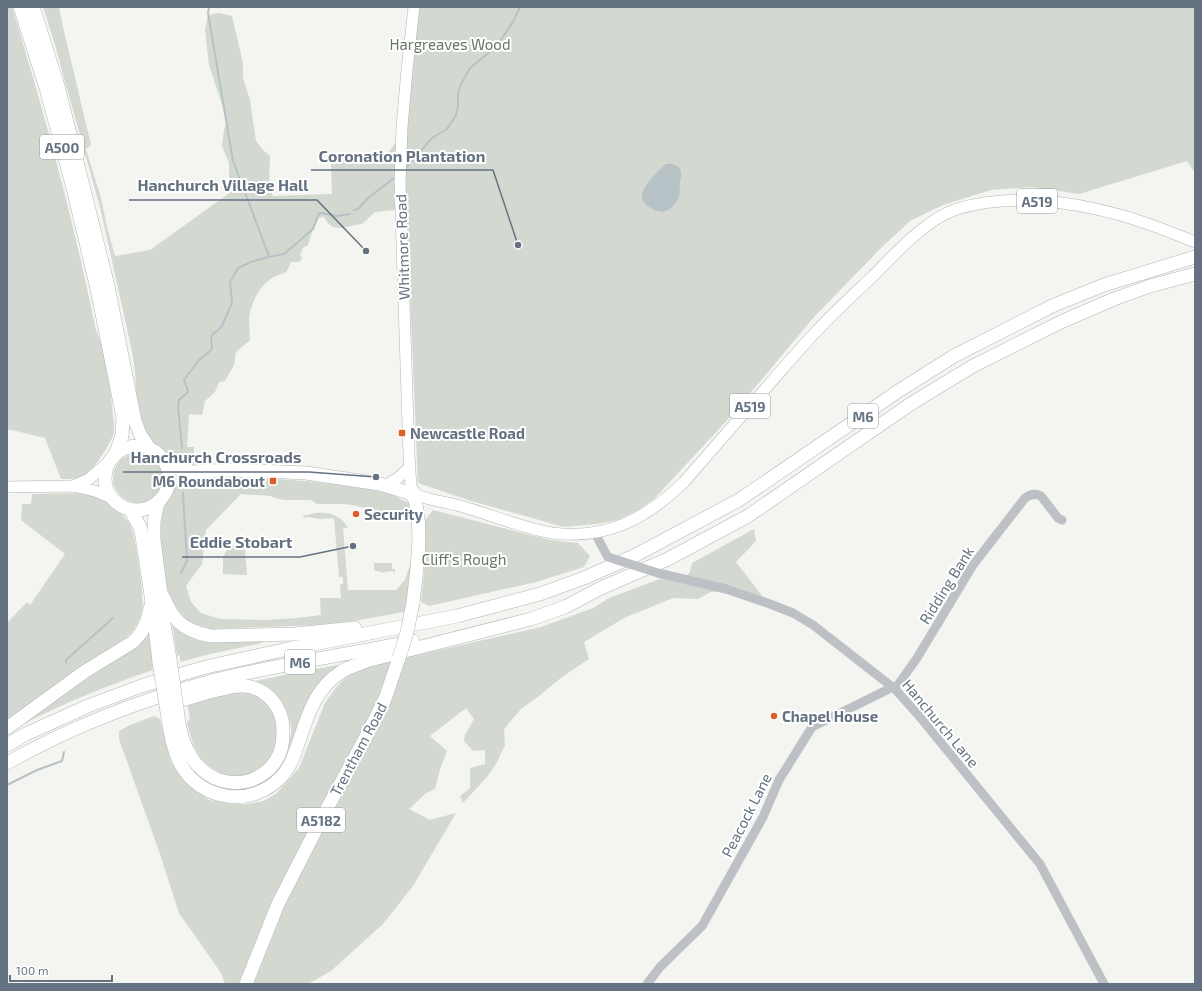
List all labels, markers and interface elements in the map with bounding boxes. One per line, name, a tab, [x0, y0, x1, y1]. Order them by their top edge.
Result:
park label: Hargreaves Wood	[390, 35, 510, 53]
road number: A500	[40, 135, 84, 159]
callout: Coronation Plantation	[311, 142, 493, 170]
text: Coronation Plantation	[319, 146, 485, 165]
callout: Hanchurch Village Hall	[129, 172, 317, 200]
text: Hanchurch Village Hall	[137, 175, 309, 194]
road number: A519	[1017, 189, 1057, 213]
street label: Whitmore Road	[391, 194, 413, 300]
road number: A519	[730, 394, 770, 418]
road number: M6	[848, 404, 878, 428]
place label: Newcastle Road	[410, 424, 525, 442]
marker: Newcastle Road	[397, 428, 407, 438]
callout: Hanchurch Crossroads	[123, 444, 309, 472]
text: Hanchurch Crossroads	[131, 447, 301, 466]
place label: M6 Roundabout	[152, 472, 265, 490]
marker: M6 Roundabout	[268, 476, 278, 486]
place label: Security	[364, 505, 423, 524]
marker: Security	[351, 509, 361, 519]
callout: Eddie Stobart	[182, 529, 300, 557]
text: Eddie Stobart	[190, 532, 293, 551]
street label: Ridding Bank	[915, 543, 977, 627]
park label: Cliff's Rough	[422, 550, 506, 568]
road number: M6	[285, 650, 315, 674]
street label: Hanchurch Lane	[899, 675, 983, 771]
street label: Trentham Road	[326, 699, 390, 799]
place label: Chapel House	[782, 707, 878, 725]
marker: Chapel House	[769, 711, 779, 721]
street label: Peacock Lane	[717, 770, 775, 860]
road number: A5182	[297, 808, 345, 832]
scale bar	[10, 957, 112, 983]
text: 100 m	[16, 963, 48, 977]

